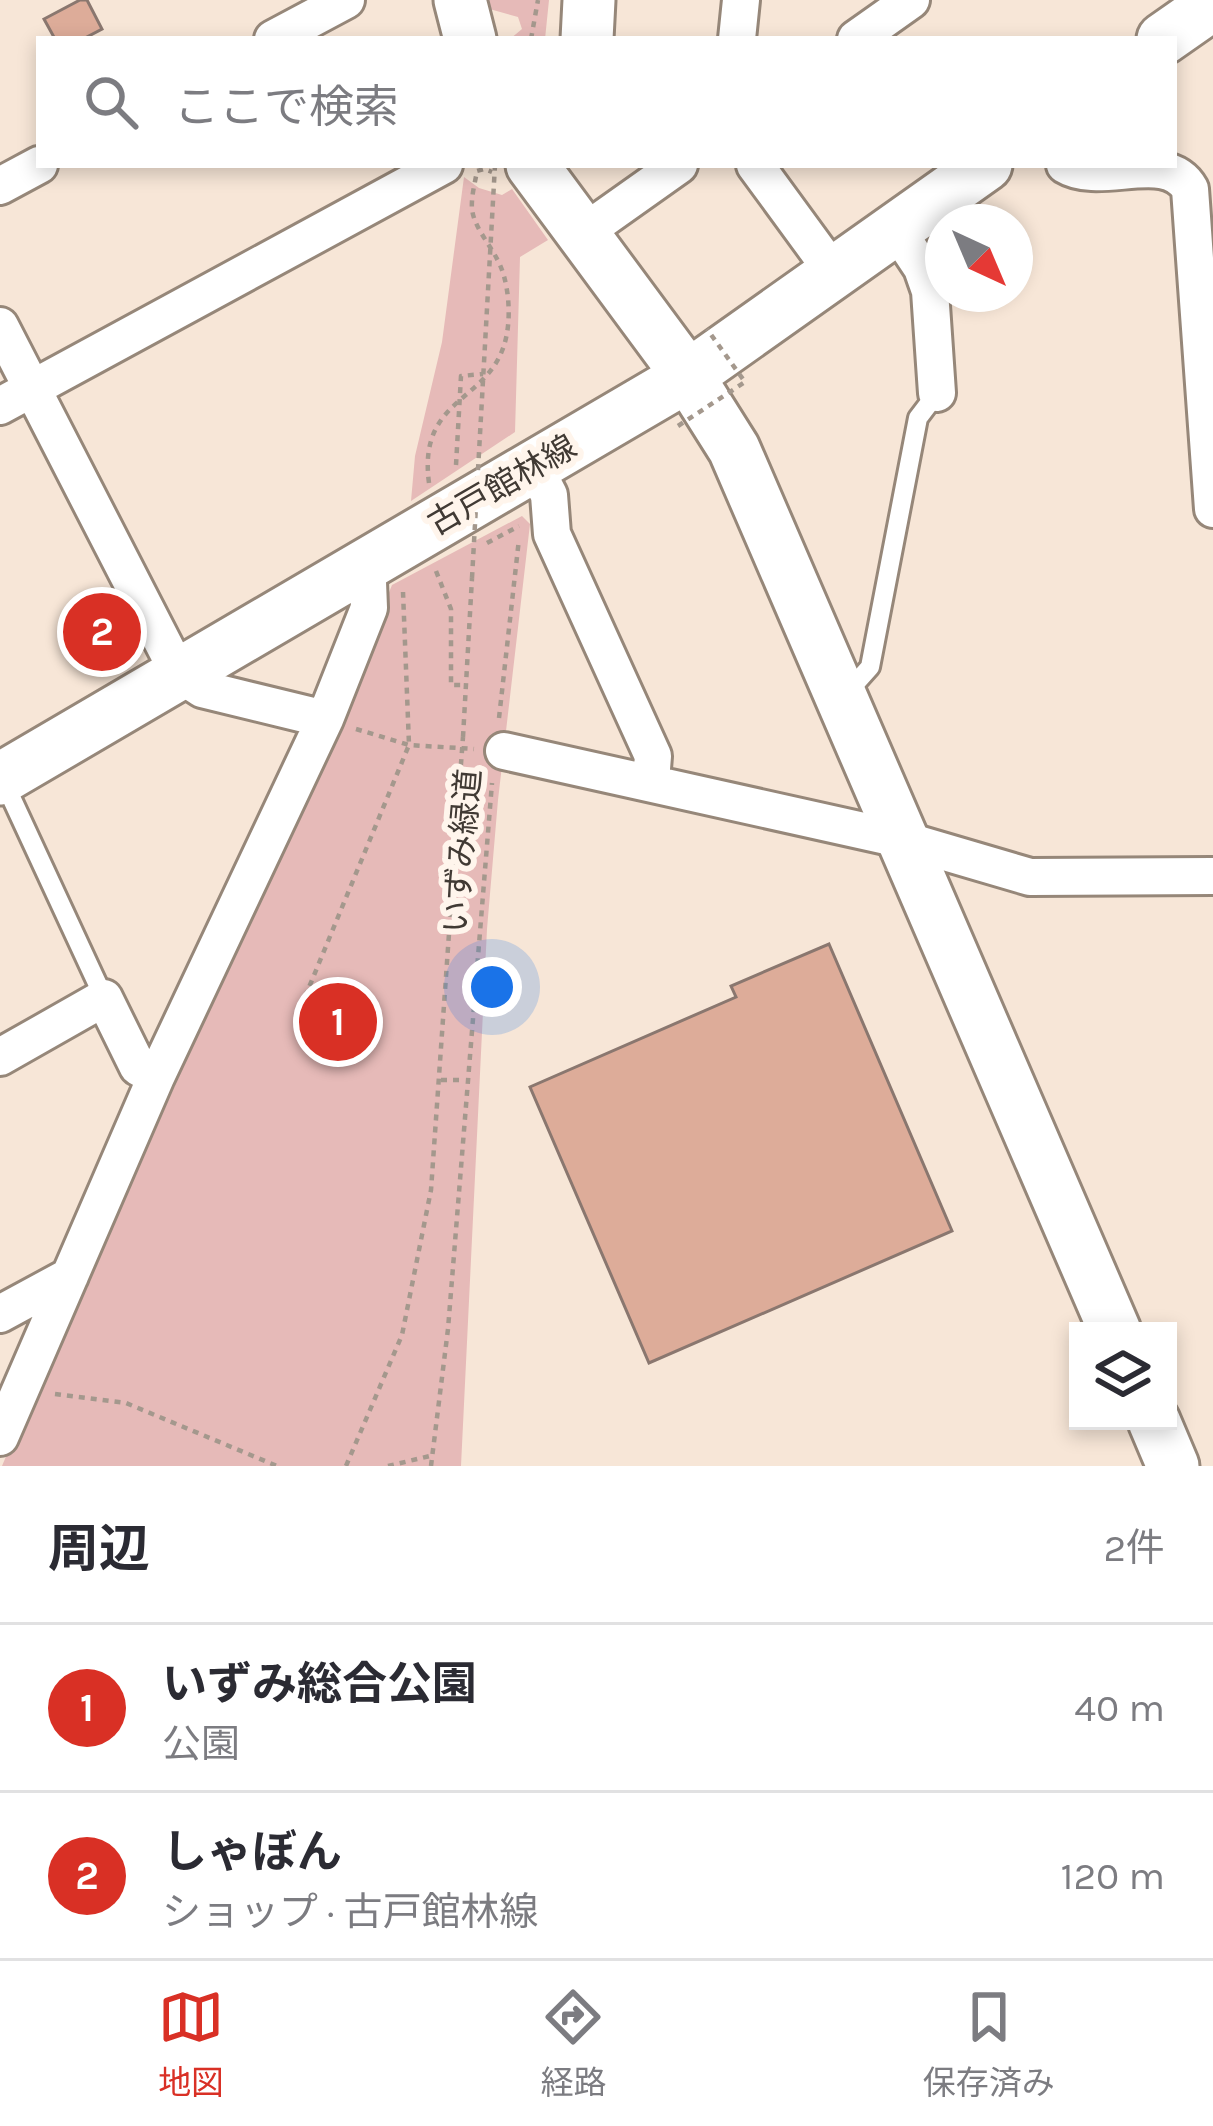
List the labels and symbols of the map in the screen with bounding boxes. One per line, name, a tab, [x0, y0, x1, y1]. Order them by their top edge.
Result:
north arrow	[925, 204, 1033, 312]
street label: 古戸館林線	[421, 427, 583, 543]
pin: 2	[63, 587, 141, 677]
street label: いずみ緑道	[436, 767, 488, 935]
your location	[462, 957, 522, 1017]
pin: 1	[299, 977, 377, 1067]

